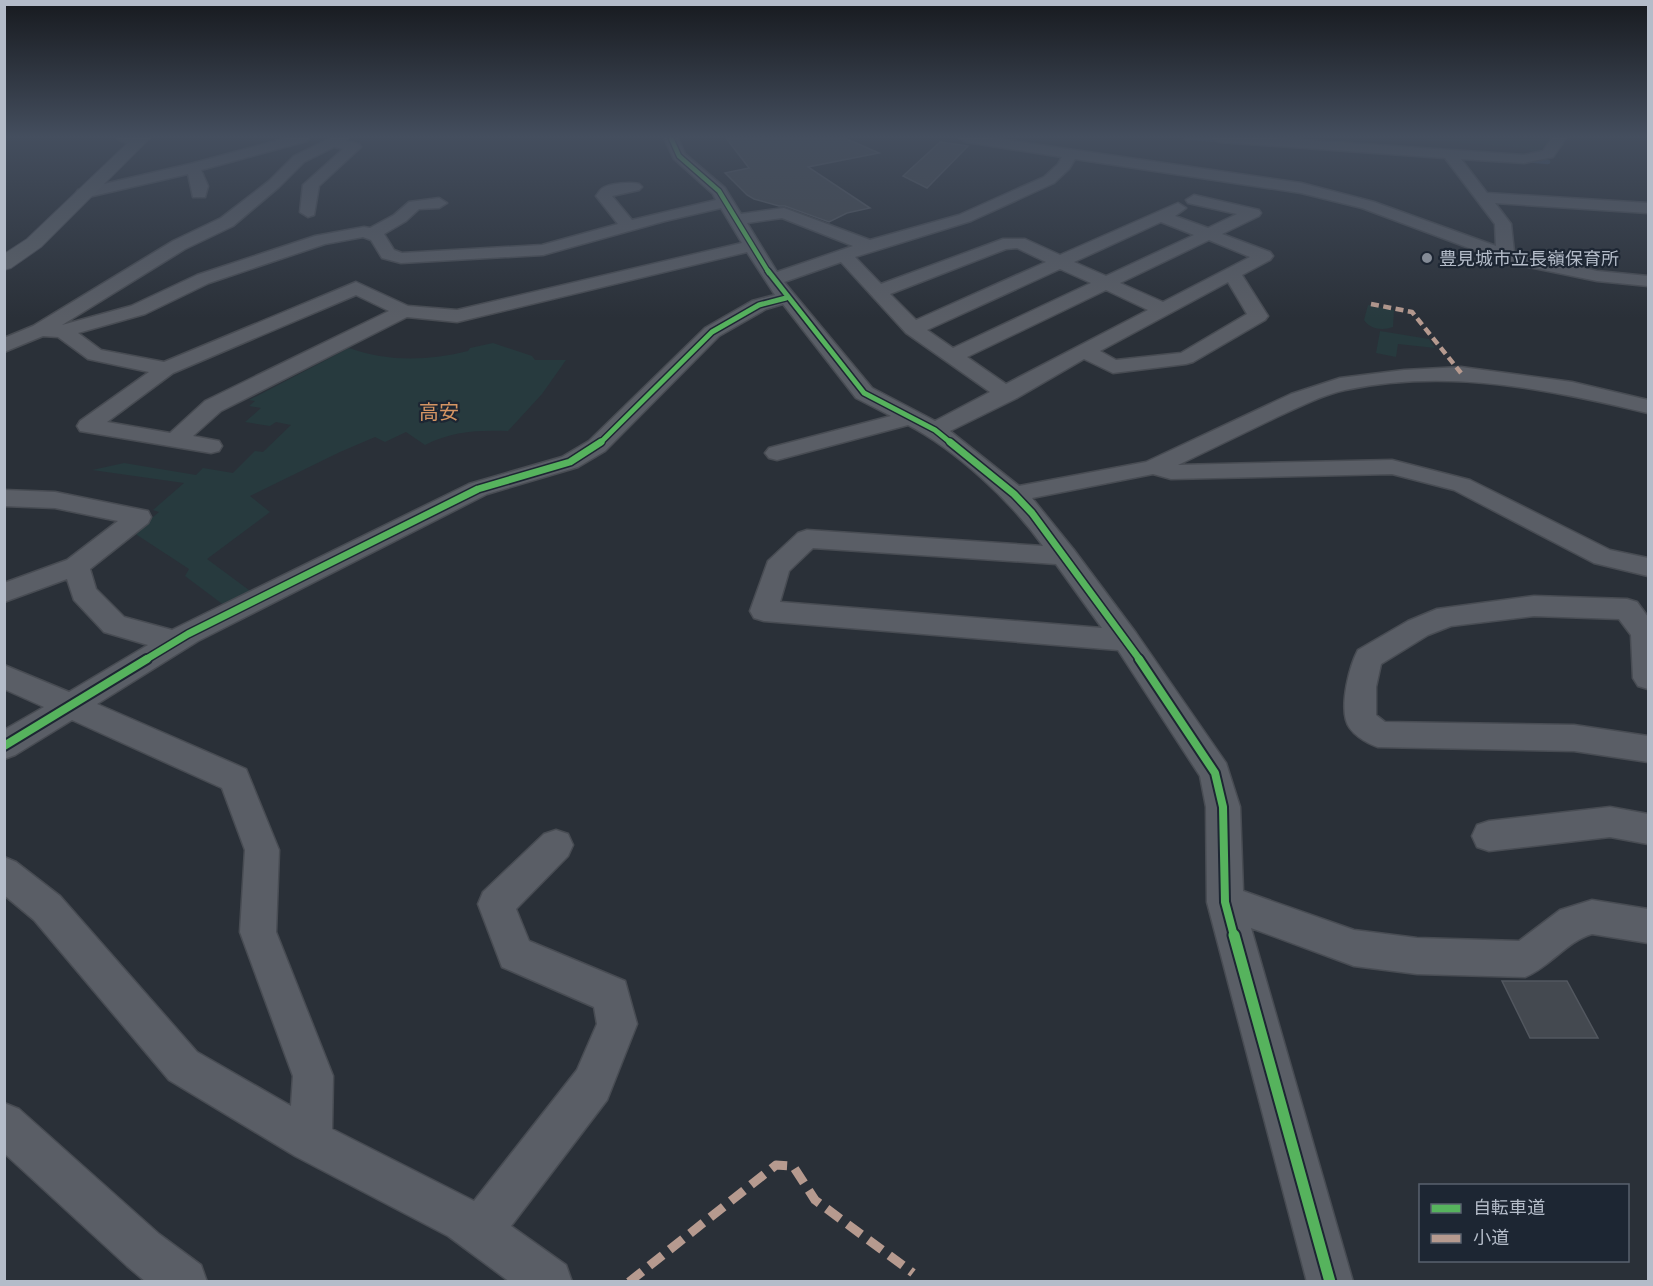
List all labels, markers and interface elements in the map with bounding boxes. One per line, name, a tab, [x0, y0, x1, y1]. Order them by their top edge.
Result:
place label: 豊見城市立長嶺保育所	[1439, 246, 1619, 270]
marker: 豊見城市立長嶺保育所	[1420, 251, 1434, 265]
district label: 高安	[419, 398, 459, 425]
legend	[1419, 1184, 1629, 1262]
text: 自転車道	[1473, 1195, 1545, 1219]
text: 小道	[1473, 1225, 1509, 1249]

